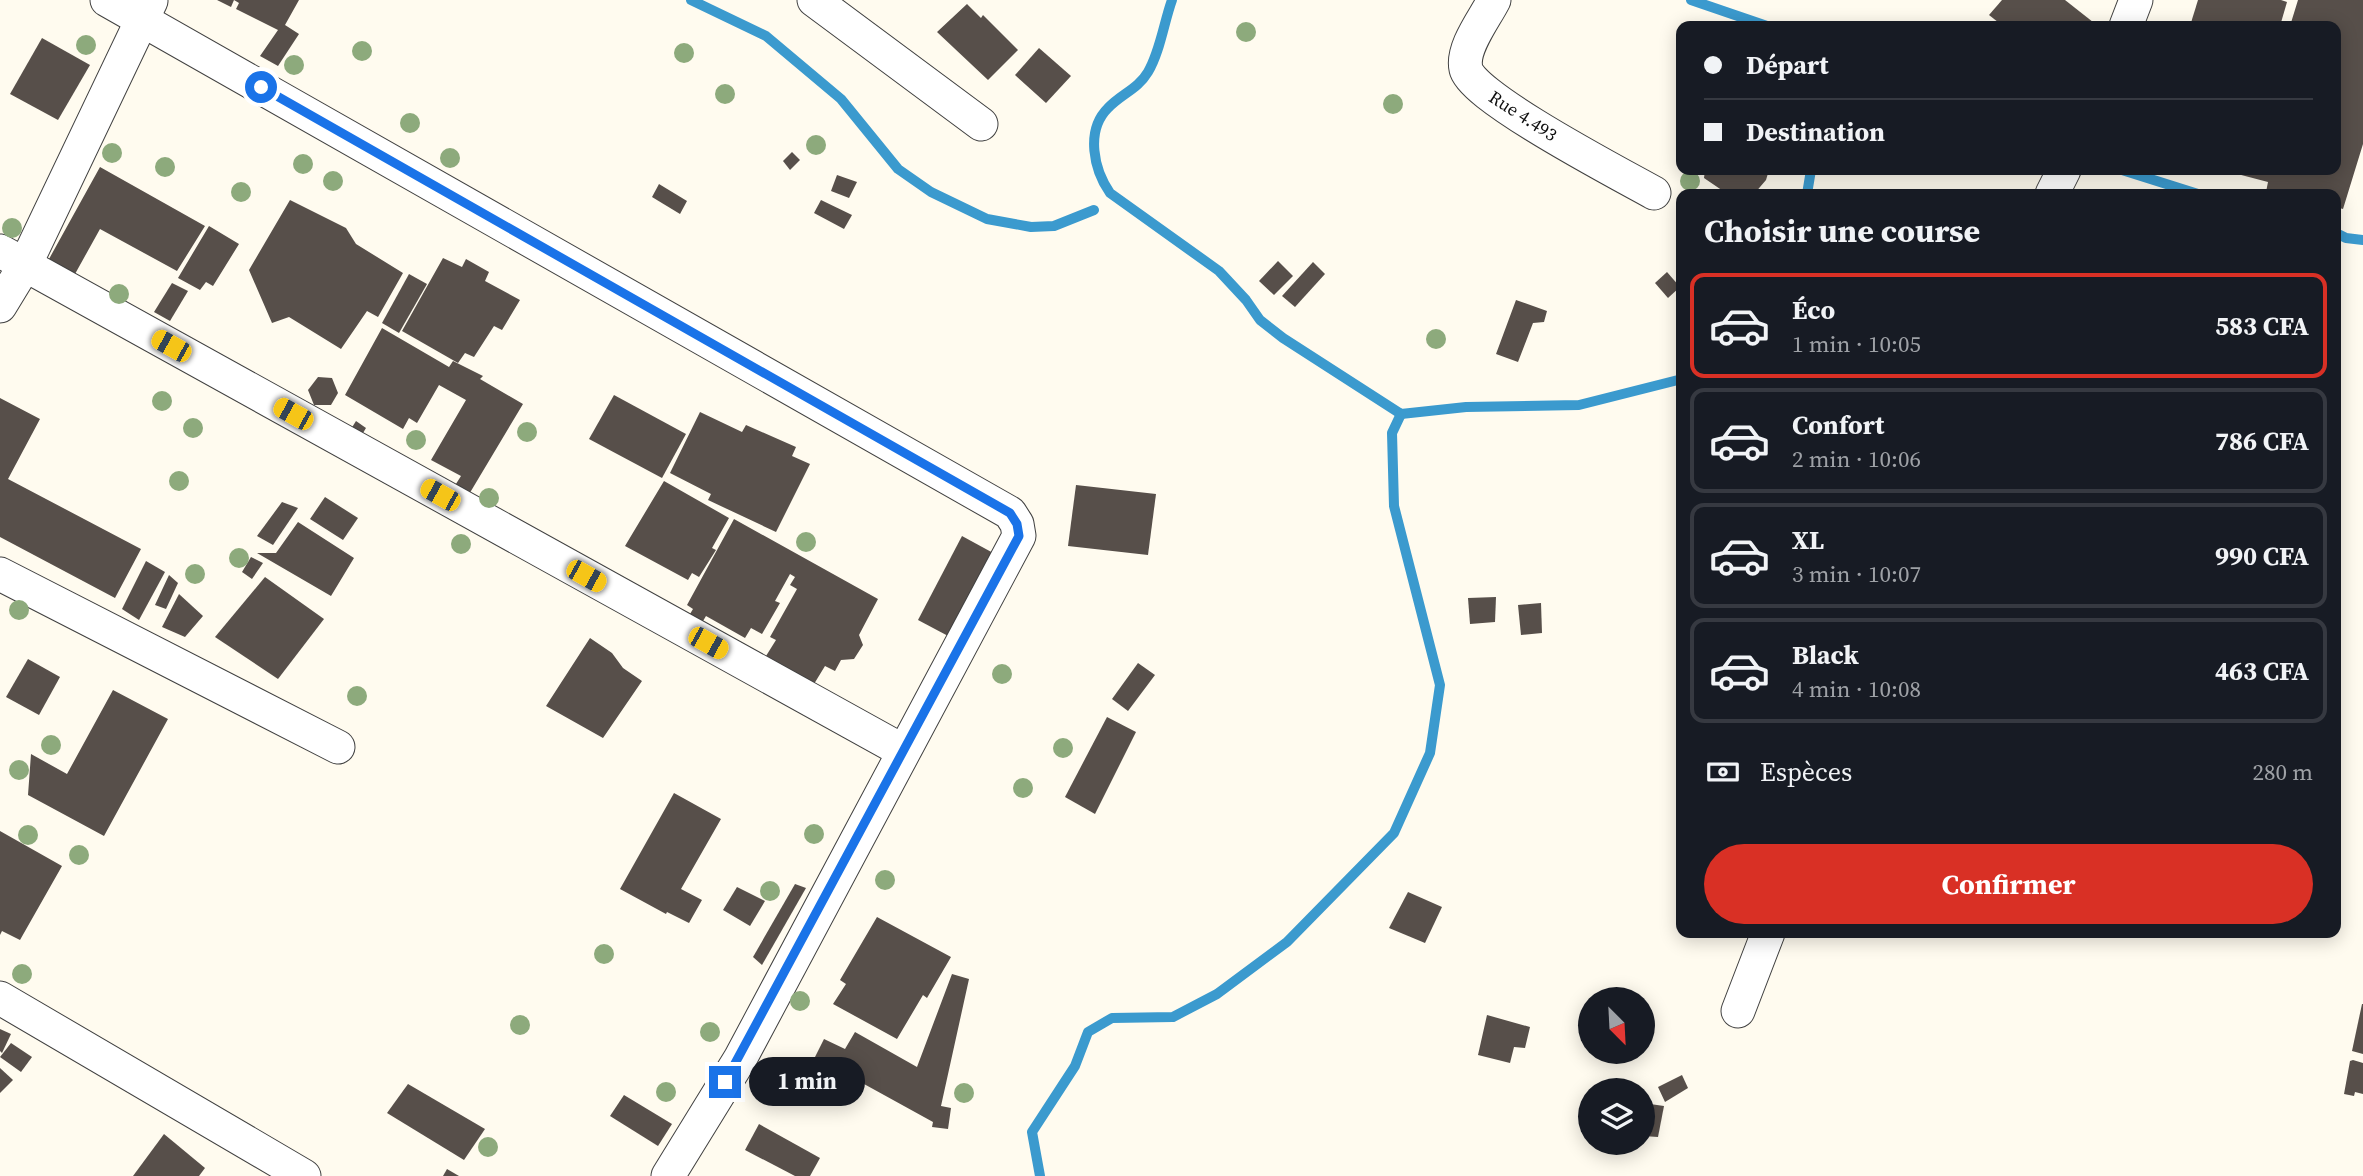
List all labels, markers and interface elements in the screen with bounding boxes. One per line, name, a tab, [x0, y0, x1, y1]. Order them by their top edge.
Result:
text: Départ	[1746, 47, 1829, 83]
route start	[245, 71, 277, 103]
street label: Rue 4.493	[1484, 84, 1562, 147]
text: Destination	[1746, 114, 1885, 150]
text: Choisir une course	[1704, 209, 1980, 253]
text: Éco	[1792, 292, 1835, 328]
icon: car	[1708, 294, 1771, 357]
text: 583 CFA	[2215, 308, 2309, 344]
car	[148, 327, 195, 365]
text: 1 min · 10:05	[1792, 328, 1921, 360]
car	[270, 395, 317, 433]
text: Confort	[1792, 407, 1884, 443]
icon: car	[1708, 409, 1771, 472]
text: 786 CFA	[2215, 423, 2309, 459]
text: 2 min · 10:06	[1792, 443, 1921, 475]
car	[417, 476, 464, 514]
text: XL	[1792, 522, 1824, 558]
icon: car	[1708, 524, 1771, 587]
text: 990 CFA	[2215, 538, 2309, 574]
car	[563, 557, 610, 595]
text: 3 min · 10:07	[1792, 558, 1921, 590]
car	[685, 624, 732, 662]
text: Black	[1792, 637, 1859, 673]
icon: car	[1708, 639, 1771, 702]
text: 463 CFA	[2215, 653, 2309, 689]
text: 4 min · 10:08	[1792, 673, 1921, 705]
icon: cash	[1704, 753, 1742, 791]
text: Espèces	[1760, 754, 1852, 790]
text: 280 m	[2252, 756, 2313, 788]
button: Confirmer	[1704, 844, 2313, 924]
north arrow	[1578, 987, 1656, 1064]
map controls	[1578, 987, 1655, 1155]
callout: 1 min	[750, 1058, 865, 1106]
text: 1 min	[777, 1065, 837, 1097]
route end	[709, 1066, 741, 1098]
button: layers	[1578, 1078, 1655, 1155]

